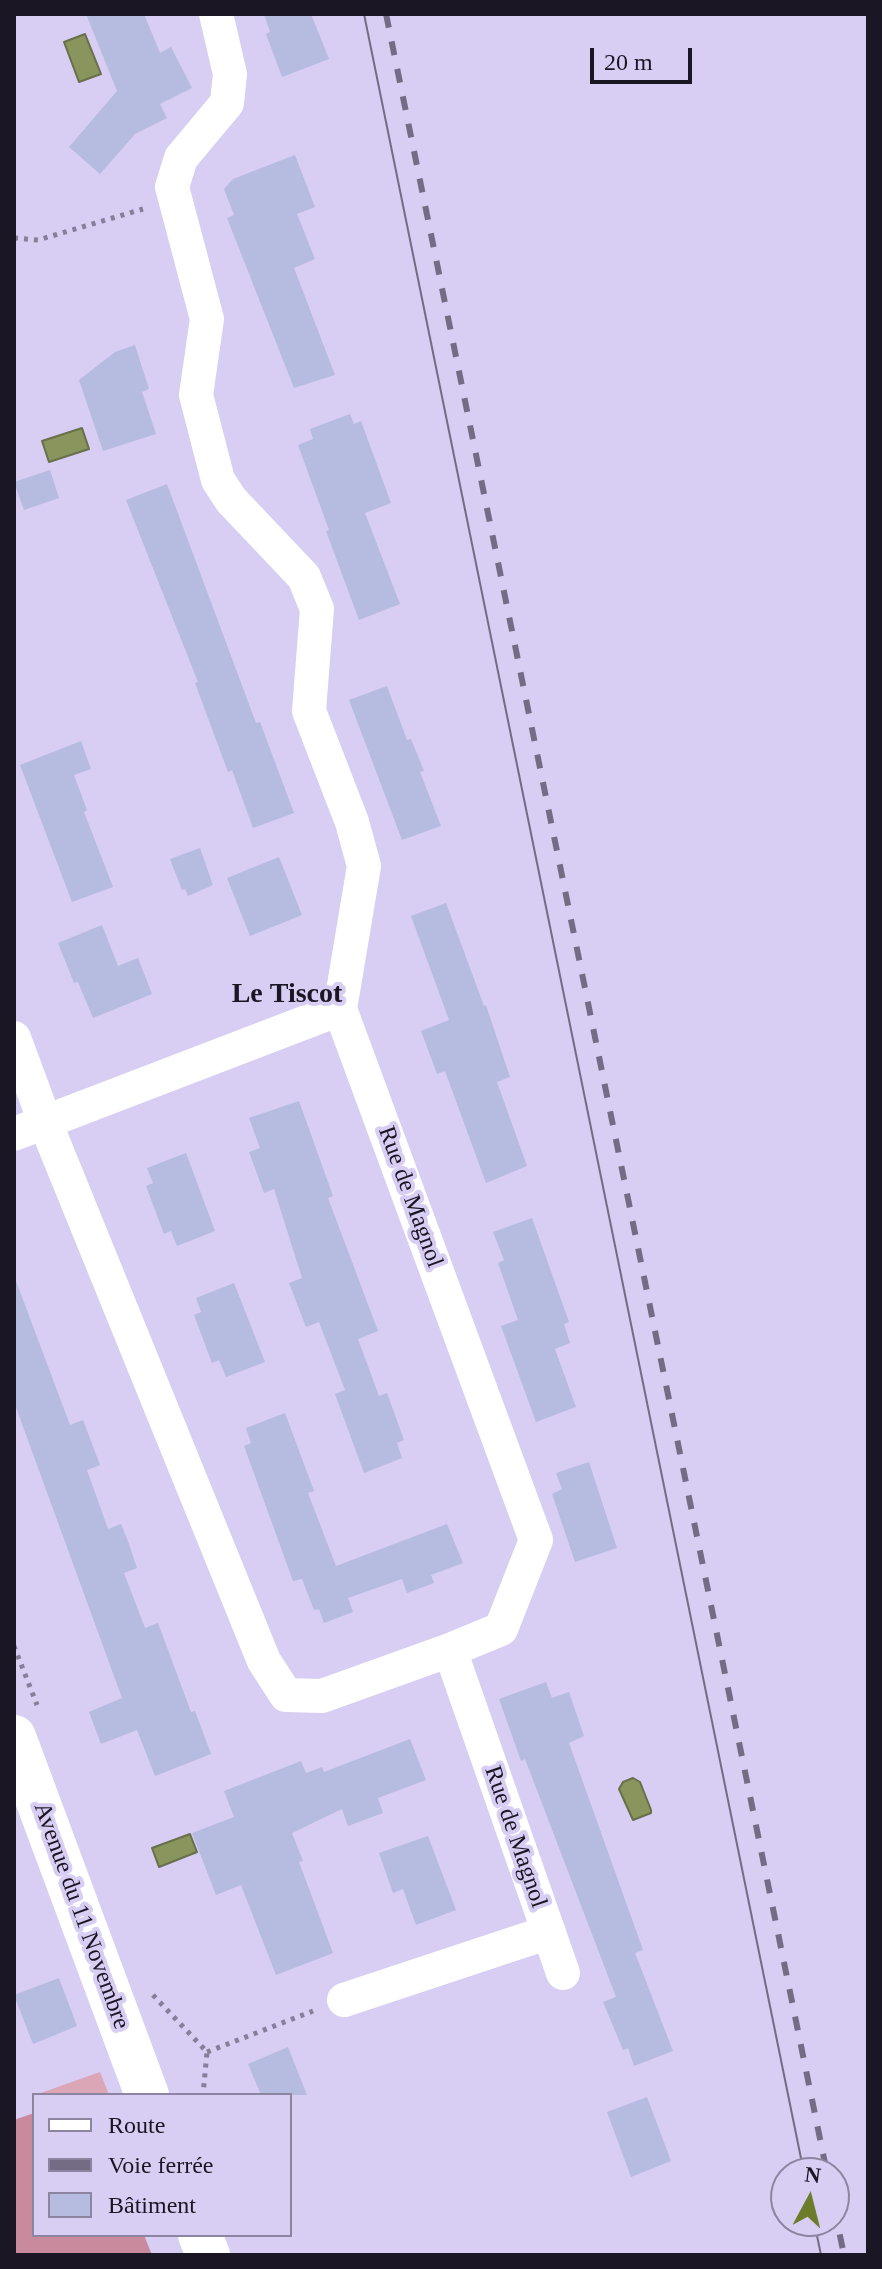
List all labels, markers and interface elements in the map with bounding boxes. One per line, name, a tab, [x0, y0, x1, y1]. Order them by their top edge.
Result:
scale bar	[594, 32, 696, 82]
text: 20 m	[604, 49, 653, 75]
district label: Le Tiscot	[232, 978, 342, 1012]
street label: Rue de Magnol	[371, 1123, 449, 1271]
street label: Rue de Magnol	[477, 1762, 553, 1912]
street label: Avenue du 11 Novembre	[27, 1799, 135, 2033]
legend	[32, 2093, 292, 2237]
text: Route	[108, 2112, 165, 2138]
text: Voie ferrée	[108, 2152, 214, 2178]
north arrow	[770, 2157, 850, 2237]
text: N	[803, 2161, 822, 2188]
text: Bâtiment	[108, 2192, 196, 2218]

